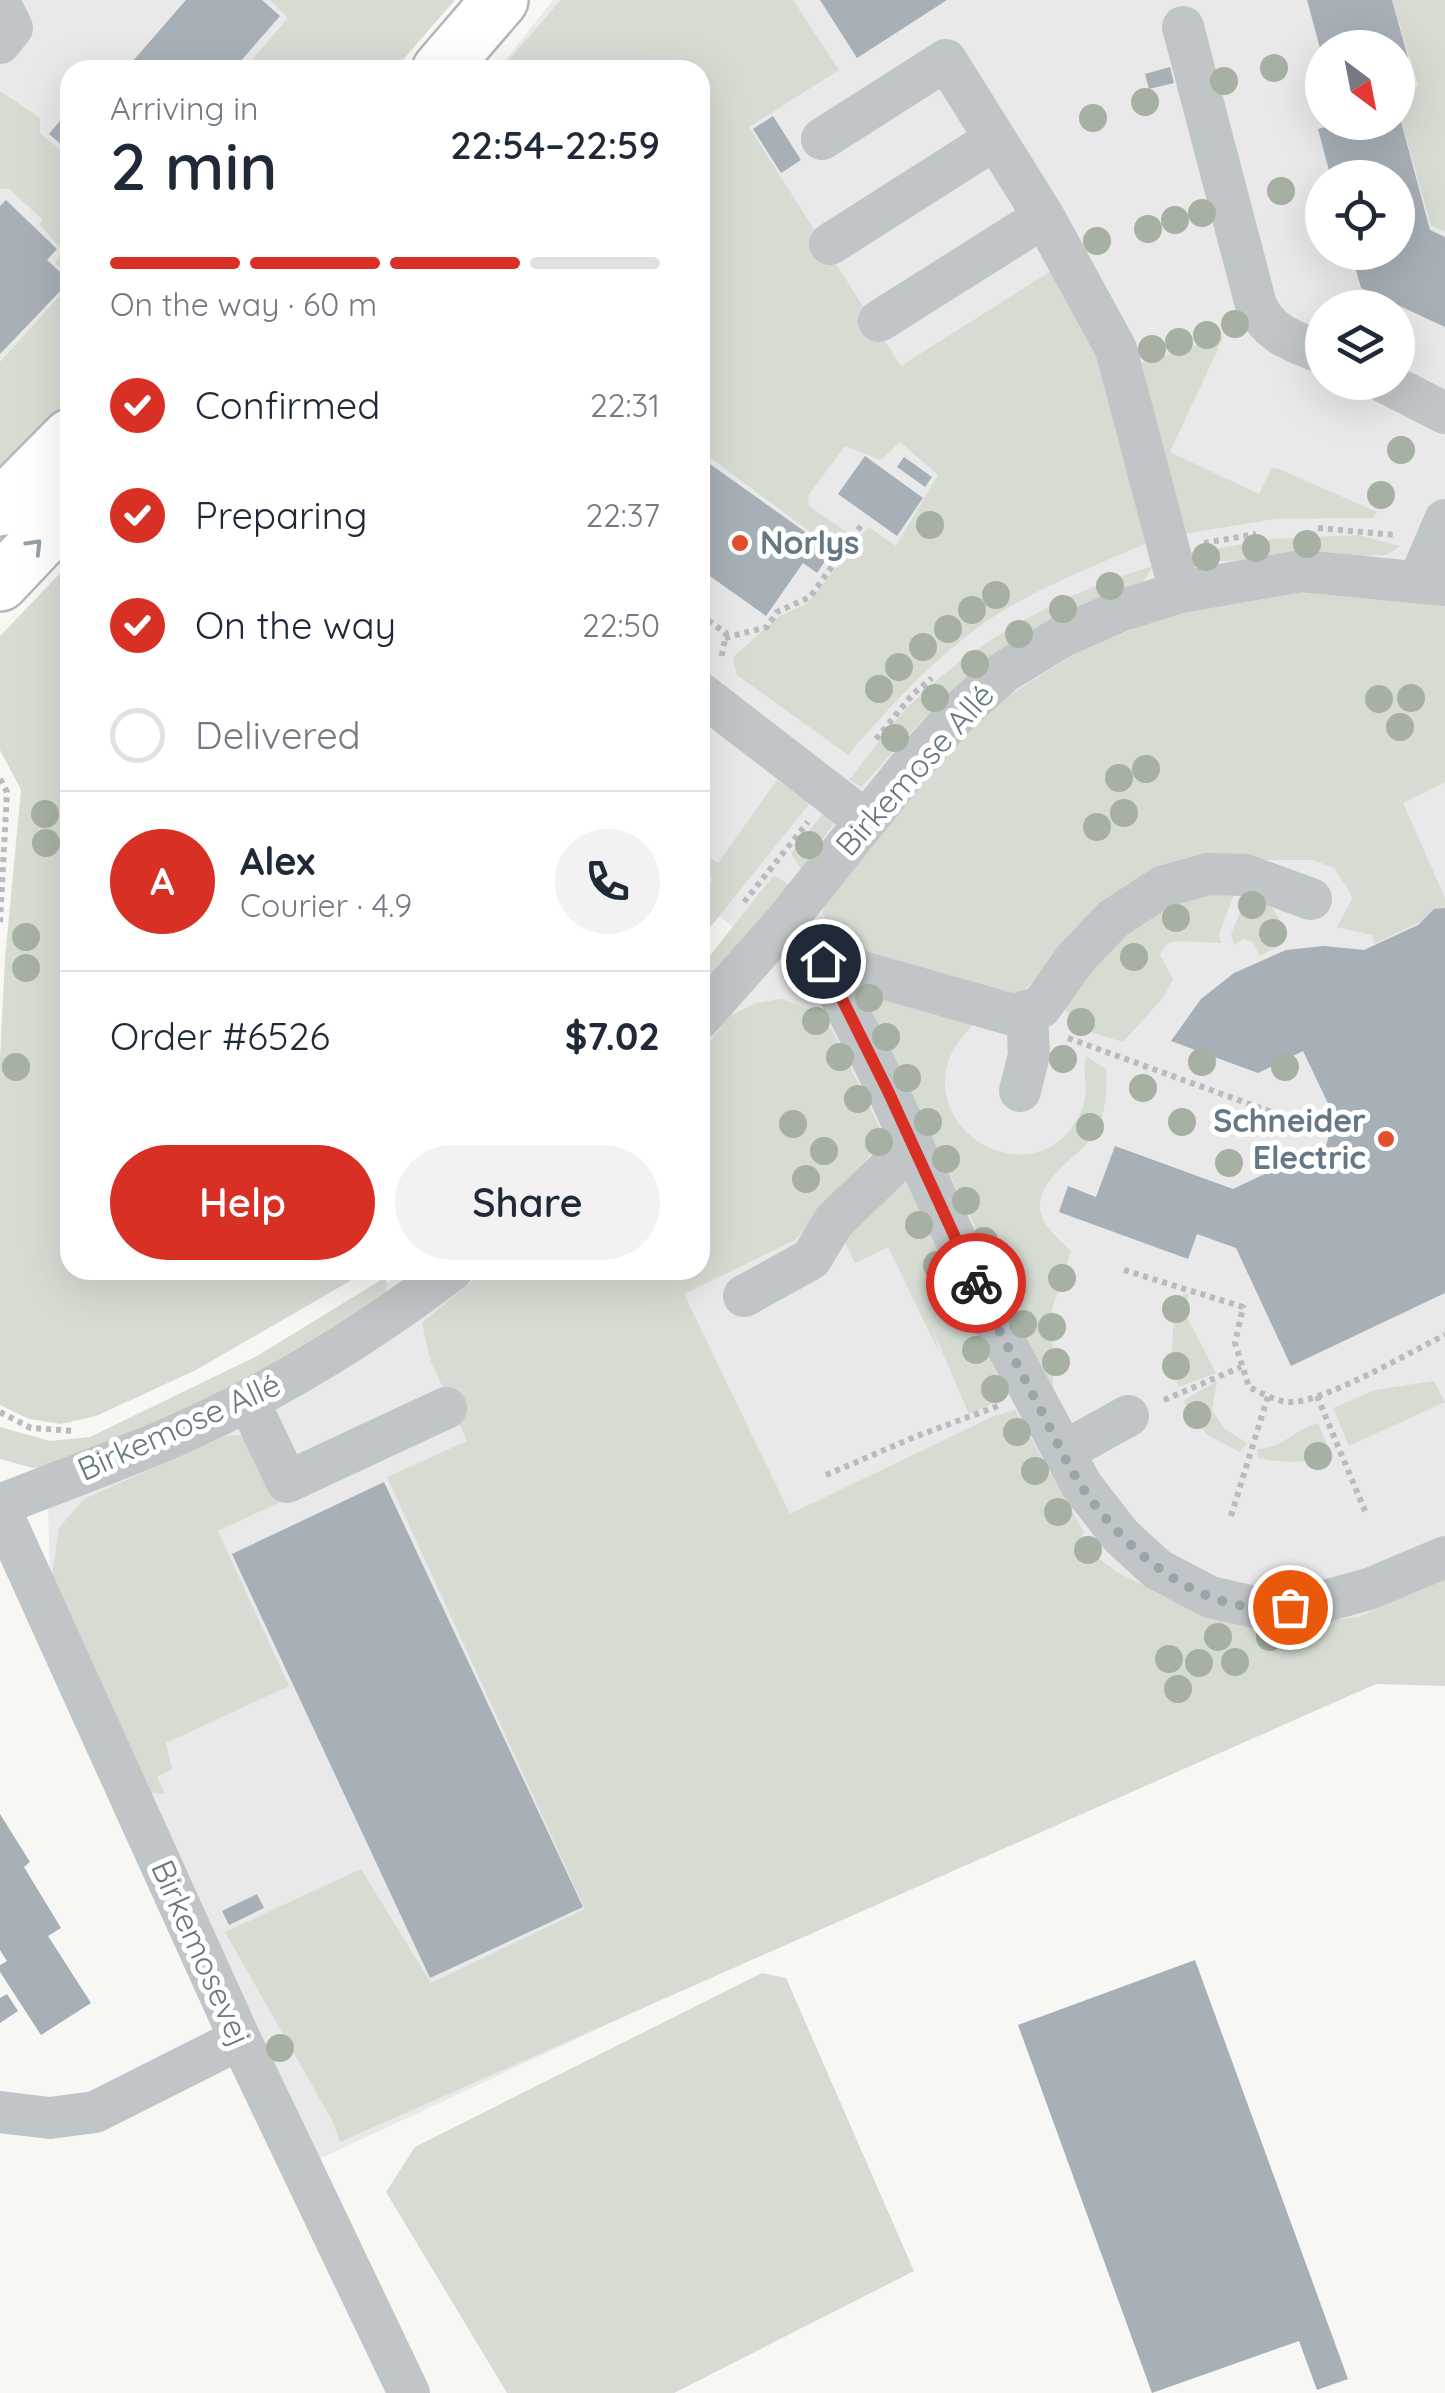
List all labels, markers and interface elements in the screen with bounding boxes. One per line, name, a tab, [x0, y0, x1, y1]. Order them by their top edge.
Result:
north arrow	[1305, 30, 1415, 140]
map controls	[1305, 30, 1415, 400]
text: Arriving in	[110, 88, 259, 128]
text: 22:54–22:59	[450, 121, 660, 169]
text: 2 min	[110, 125, 278, 206]
button: locate	[1305, 160, 1415, 270]
text: On the way · 60 m	[110, 284, 377, 324]
button: layers	[1305, 290, 1415, 400]
icon: check	[110, 378, 165, 433]
text: Confirmed	[195, 381, 380, 429]
text: 22:31	[590, 385, 660, 425]
icon: check	[110, 488, 165, 543]
text: Preparing	[195, 491, 367, 539]
text: 22:37	[585, 495, 660, 535]
place label: Norlys	[760, 522, 859, 562]
marker: Norlys	[729, 532, 751, 554]
one-way arrow	[23, 540, 41, 558]
icon: check	[110, 598, 165, 653]
text: On the way	[195, 601, 396, 649]
text: 22:50	[582, 605, 660, 645]
street label: Birkemose Allé	[826, 675, 1002, 864]
text: Delivered	[195, 711, 361, 759]
button: phone	[555, 829, 660, 934]
text: Alex	[240, 837, 315, 885]
text: A	[150, 857, 175, 905]
text: Courier · 4.9	[240, 885, 412, 925]
pin	[781, 919, 866, 1004]
icon: home	[796, 934, 851, 989]
text: Order #6526	[110, 1012, 330, 1060]
text: $7.02	[565, 1012, 660, 1060]
place label: Schneider Electric	[1213, 1100, 1366, 1177]
marker: Schneider Electric	[1375, 1128, 1397, 1150]
button: Help	[110, 1145, 375, 1260]
button: Share	[395, 1145, 660, 1260]
courier	[926, 1233, 1026, 1333]
icon: bike	[949, 1256, 1004, 1311]
street label: Birkemose Allé	[71, 1363, 286, 1489]
pin	[1248, 1565, 1333, 1650]
icon: bag	[1263, 1580, 1318, 1635]
street label: Birkemosevej	[143, 1853, 261, 2052]

